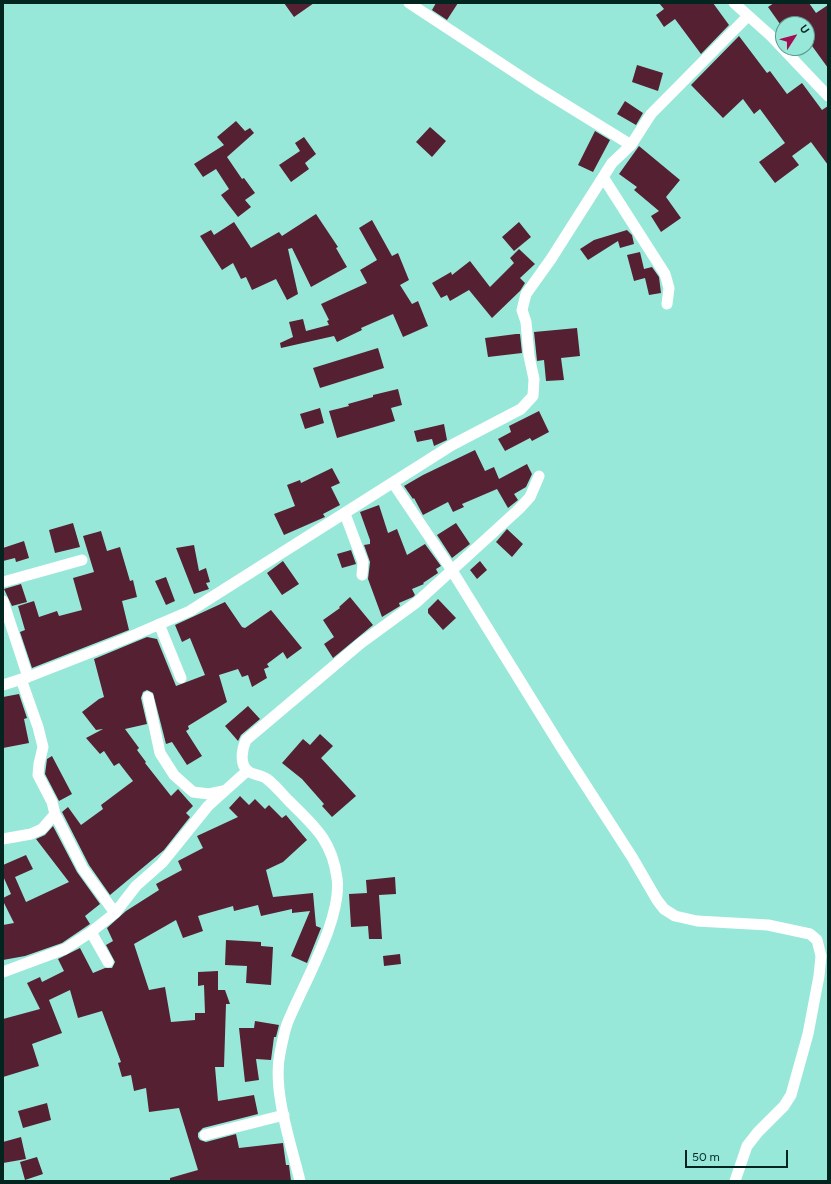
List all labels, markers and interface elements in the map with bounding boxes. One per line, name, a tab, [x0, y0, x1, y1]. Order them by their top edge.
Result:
north arrow	[775, 16, 815, 56]
text: U	[797, 22, 812, 36]
scale bar	[687, 1142, 790, 1168]
text: 50 m	[692, 1150, 720, 1164]

